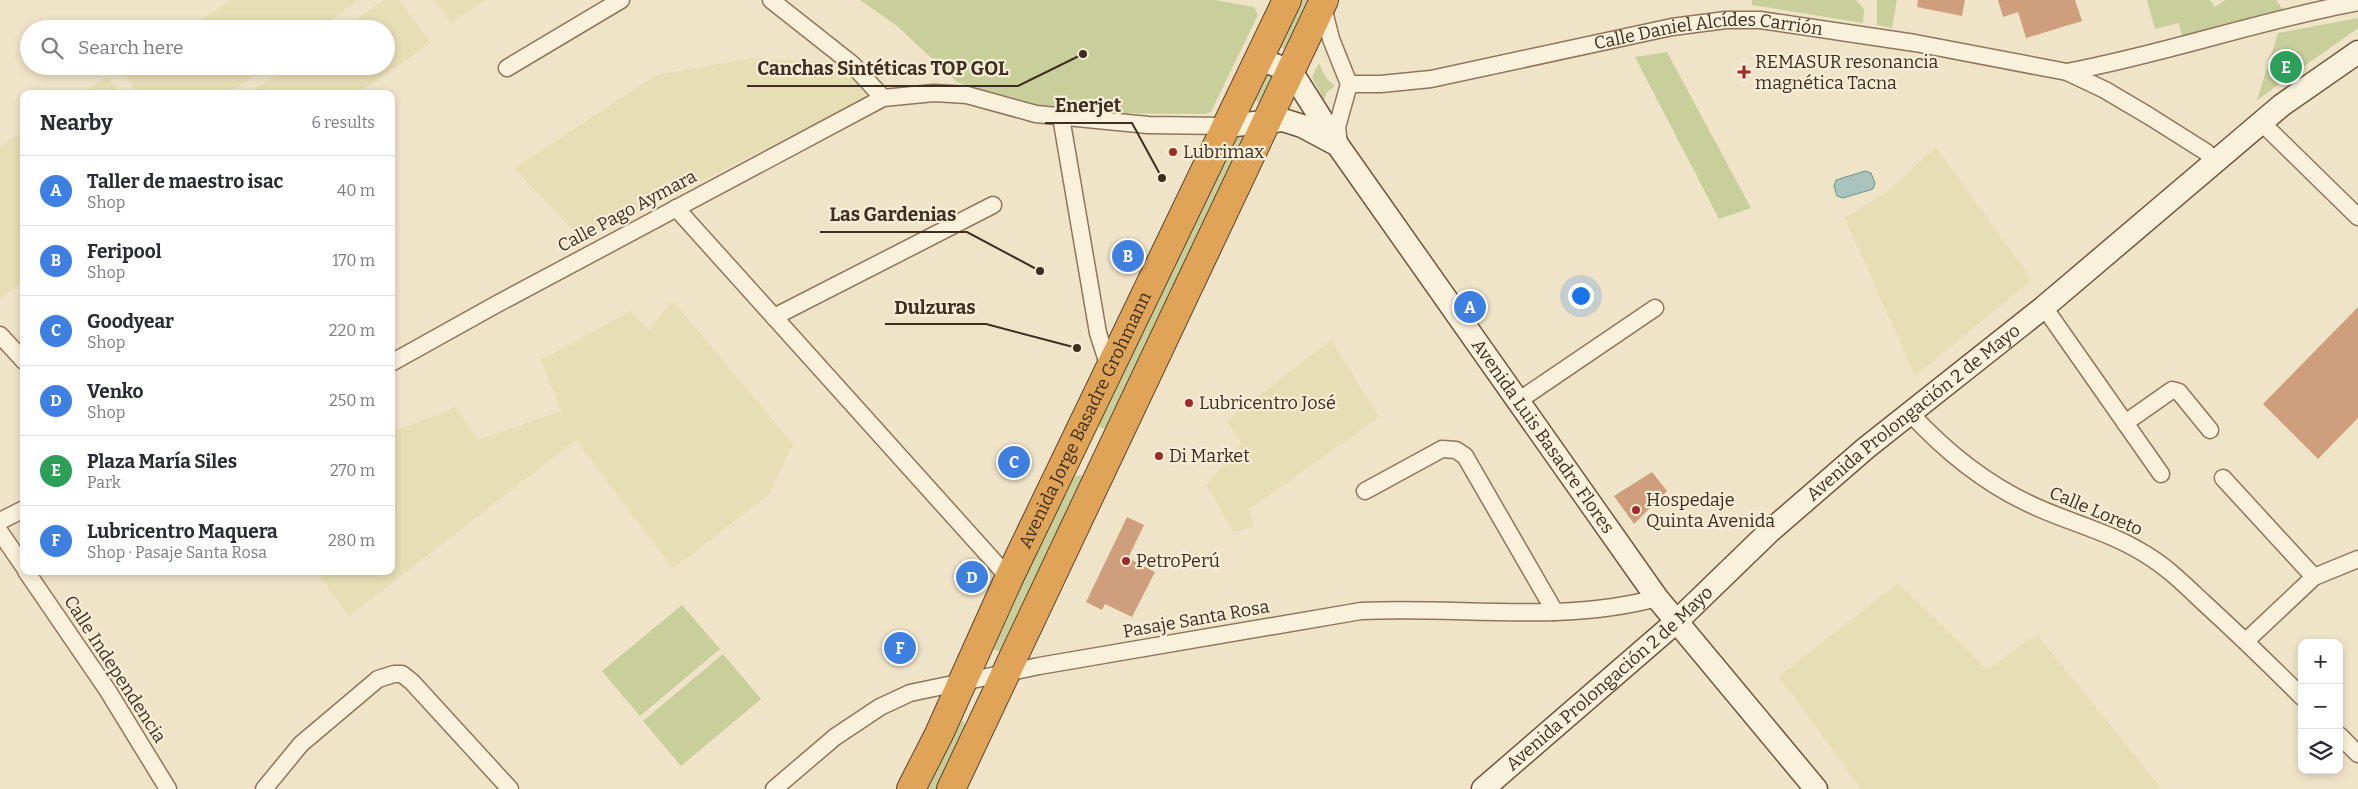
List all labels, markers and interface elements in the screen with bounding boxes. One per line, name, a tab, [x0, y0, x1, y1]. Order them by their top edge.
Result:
street label: Calle Daniel Alcídes Carrión	[1592, 9, 1825, 55]
search box	[20, 20, 395, 75]
icon: search	[38, 34, 66, 62]
text: Search here	[78, 36, 183, 59]
pin: E	[2270, 48, 2302, 86]
place label: REMASUR resonancia magnética Tacna	[1755, 51, 1938, 94]
callout: Canchas Sintéticas TOP GOL	[747, 52, 1018, 86]
text: Canchas Sintéticas TOP GOL	[757, 57, 1009, 80]
marker: REMASUR resonancia magnética Tacna	[1737, 65, 1751, 79]
callout: Enerjet	[1045, 89, 1132, 123]
text: Enerjet	[1055, 94, 1122, 117]
text: Nearby	[40, 110, 113, 136]
text: 6 results	[312, 113, 375, 132]
place label: Lubrimax	[1183, 141, 1264, 163]
marker: Lubrimax	[1167, 146, 1179, 158]
street label: Calle Pago Aymara	[554, 165, 700, 257]
text: Taller de maestro isac	[87, 170, 283, 193]
text: A	[50, 181, 62, 200]
text: 40 m	[337, 181, 375, 200]
text: Shop	[87, 193, 125, 212]
callout: Las Gardenias	[820, 198, 967, 232]
text: Las Gardenias	[830, 203, 956, 226]
pin: B	[1112, 237, 1144, 275]
text: Feripool	[87, 240, 162, 263]
text: B	[51, 251, 61, 270]
text: 170 m	[332, 251, 375, 270]
text: Shop	[87, 263, 125, 282]
your location	[1568, 283, 1594, 309]
street label: Avenida Jorge Basadre Grohmann	[1014, 288, 1156, 552]
pin: A	[1454, 288, 1486, 326]
callout: Dulzuras	[885, 290, 986, 324]
text: Dulzuras	[894, 296, 976, 319]
text: Goodyear	[87, 310, 174, 333]
street label: Avenida Prolongación 2 de Mayo	[1802, 319, 2024, 506]
text: C	[51, 321, 61, 340]
text: 220 m	[329, 321, 375, 340]
text: Shop	[87, 333, 125, 352]
street label: Avenida Luis Basadre Flores	[1467, 335, 1619, 538]
text: Venko	[87, 380, 144, 403]
text: D	[50, 391, 62, 410]
text: 250 m	[329, 391, 375, 410]
place label: Lubricentro José	[1199, 392, 1336, 414]
marker: Lubricentro José	[1183, 397, 1195, 409]
text: Shop	[87, 403, 125, 422]
pin: C	[998, 443, 1030, 481]
place label: Di Market	[1169, 445, 1250, 467]
text: Plaza María Siles	[87, 450, 237, 473]
marker: Di Market	[1153, 450, 1165, 462]
text: E	[51, 461, 61, 480]
text: 270 m	[330, 461, 375, 480]
text: Park	[87, 473, 121, 492]
street label: Calle Loreto	[2046, 482, 2146, 540]
place label: Hospedaje Quinta Avenida	[1646, 489, 1775, 532]
marker: Hospedaje Quinta Avenida	[1630, 504, 1642, 516]
text: Lubricentro Maquera	[87, 520, 278, 543]
text: F	[52, 531, 61, 550]
text: 280 m	[328, 531, 375, 550]
text: Shop · Pasaje Santa Rosa	[87, 543, 267, 562]
place label: PetroPerú	[1136, 550, 1220, 572]
marker: PetroPerú	[1120, 555, 1132, 567]
pin: D	[956, 558, 988, 596]
street label: Avenida Prolongación 2 de Mayo	[1501, 581, 1717, 775]
street label: Calle Independencia	[59, 591, 171, 747]
street label: Pasaje Santa Rosa	[1121, 595, 1271, 643]
pin: F	[884, 629, 916, 667]
map controls	[2298, 639, 2343, 774]
button: +	[2298, 639, 2343, 684]
button: −	[2298, 684, 2343, 729]
button: layers	[2298, 729, 2343, 774]

